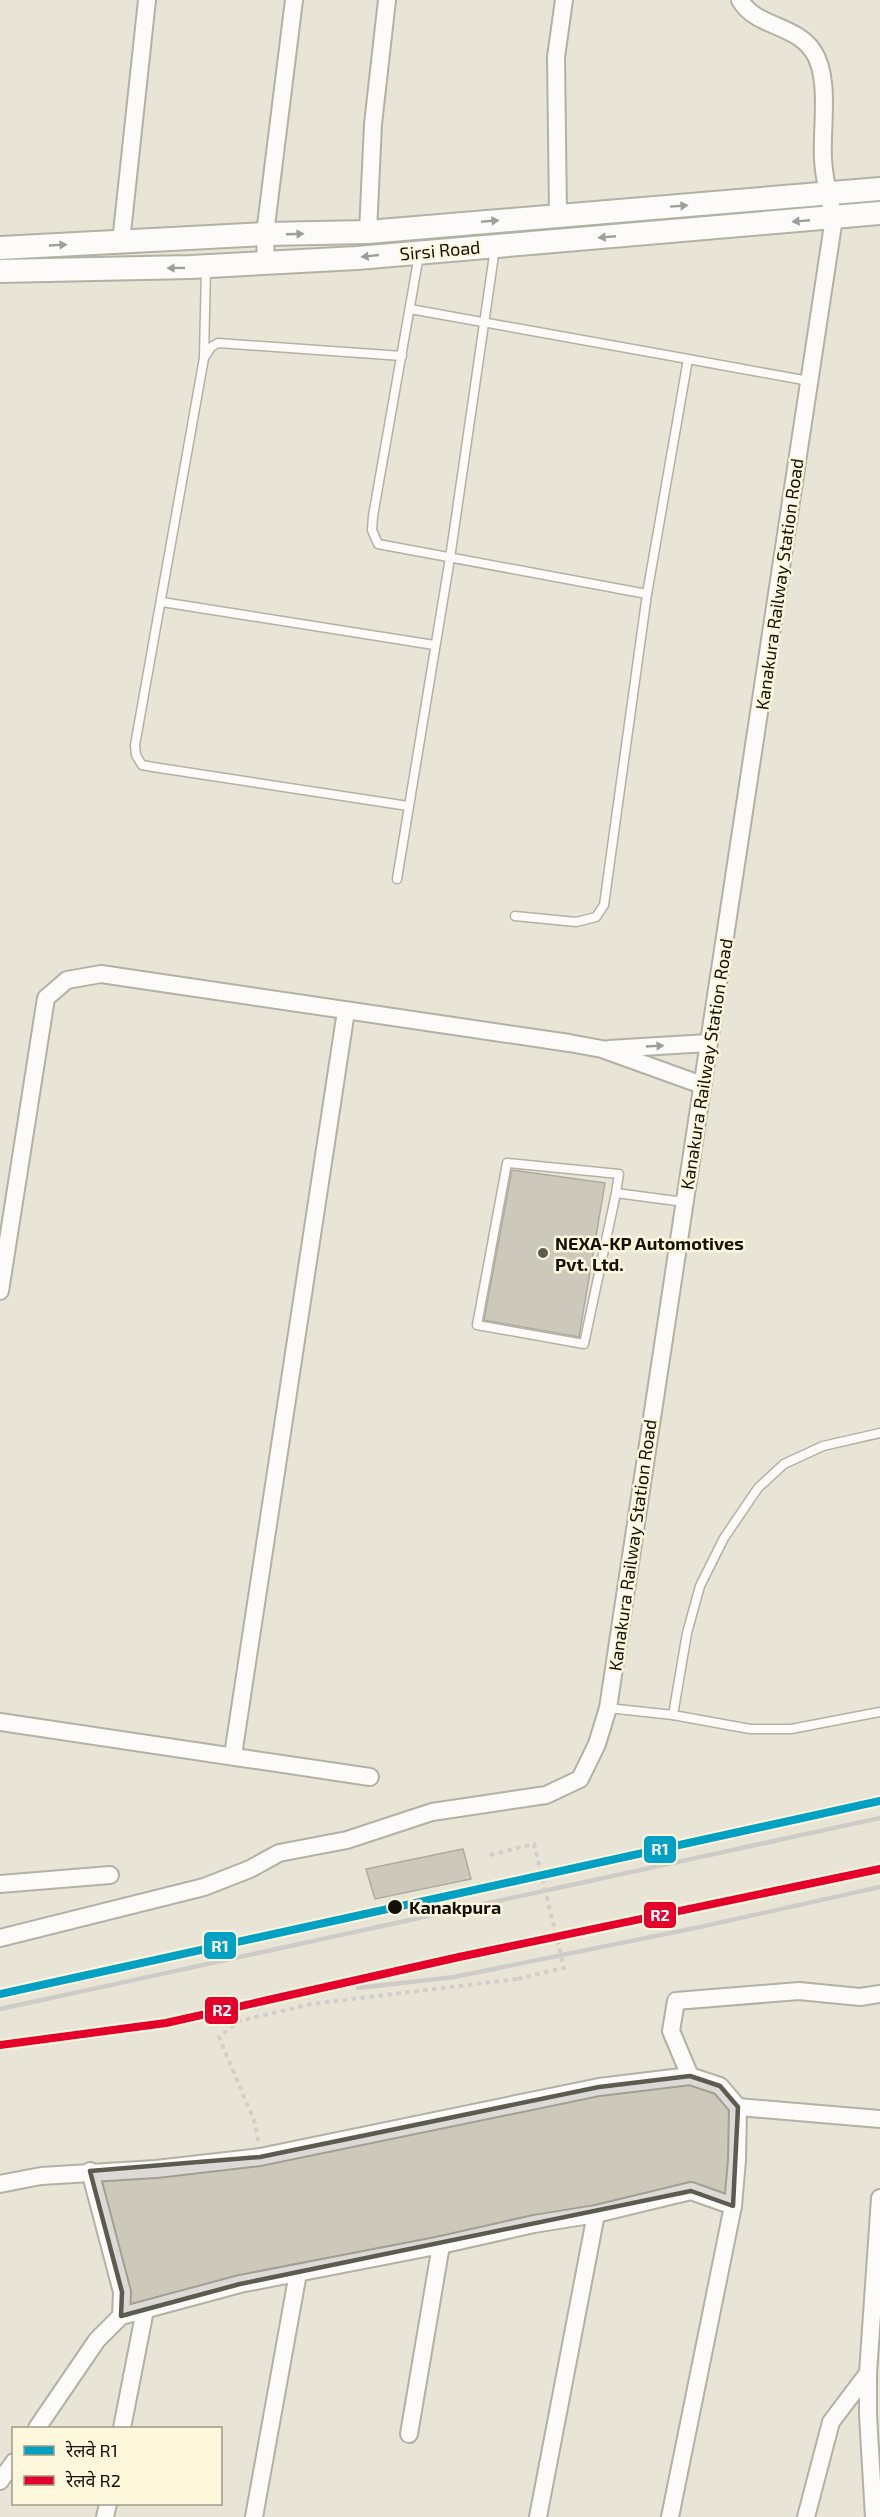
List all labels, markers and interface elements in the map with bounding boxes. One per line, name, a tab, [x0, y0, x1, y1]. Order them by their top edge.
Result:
one-way arrow	[669, 201, 688, 211]
one-way arrow	[480, 216, 499, 226]
one-way arrow	[791, 216, 810, 225]
one-way arrow	[286, 229, 305, 238]
one-way arrow	[597, 232, 616, 242]
street label: Sirsi Road	[399, 236, 481, 264]
one-way arrow	[49, 241, 68, 250]
one-way arrow	[361, 252, 380, 261]
one-way arrow	[166, 263, 185, 272]
street label: Kanakura Railway Station Road	[750, 457, 808, 711]
street label: Kanakura Railway Station Road	[675, 937, 737, 1191]
one-way arrow	[646, 1042, 665, 1051]
place label: NEXA-KP Automotives Pvt. Ltd.	[555, 1232, 744, 1275]
marker: NEXA-KP Automotives Pvt. Ltd.	[536, 1246, 550, 1260]
street label: Kanakura Railway Station Road	[603, 1418, 661, 1672]
line badge: R1	[643, 1835, 677, 1864]
text: R1	[651, 1839, 669, 1858]
place label: Kanakpura	[409, 1896, 501, 1918]
marker: Kanakpura	[386, 1898, 404, 1916]
line badge: R2	[643, 1901, 677, 1929]
text: R2	[650, 1905, 670, 1924]
line badge: R1	[203, 1931, 237, 1960]
text: R1	[211, 1936, 229, 1955]
line badge: R2	[204, 1996, 239, 2025]
text: R2	[212, 2000, 232, 2019]
legend	[12, 2427, 222, 2505]
text: रेलवे R1	[65, 2439, 118, 2461]
text: रेलवे R2	[65, 2469, 121, 2491]

